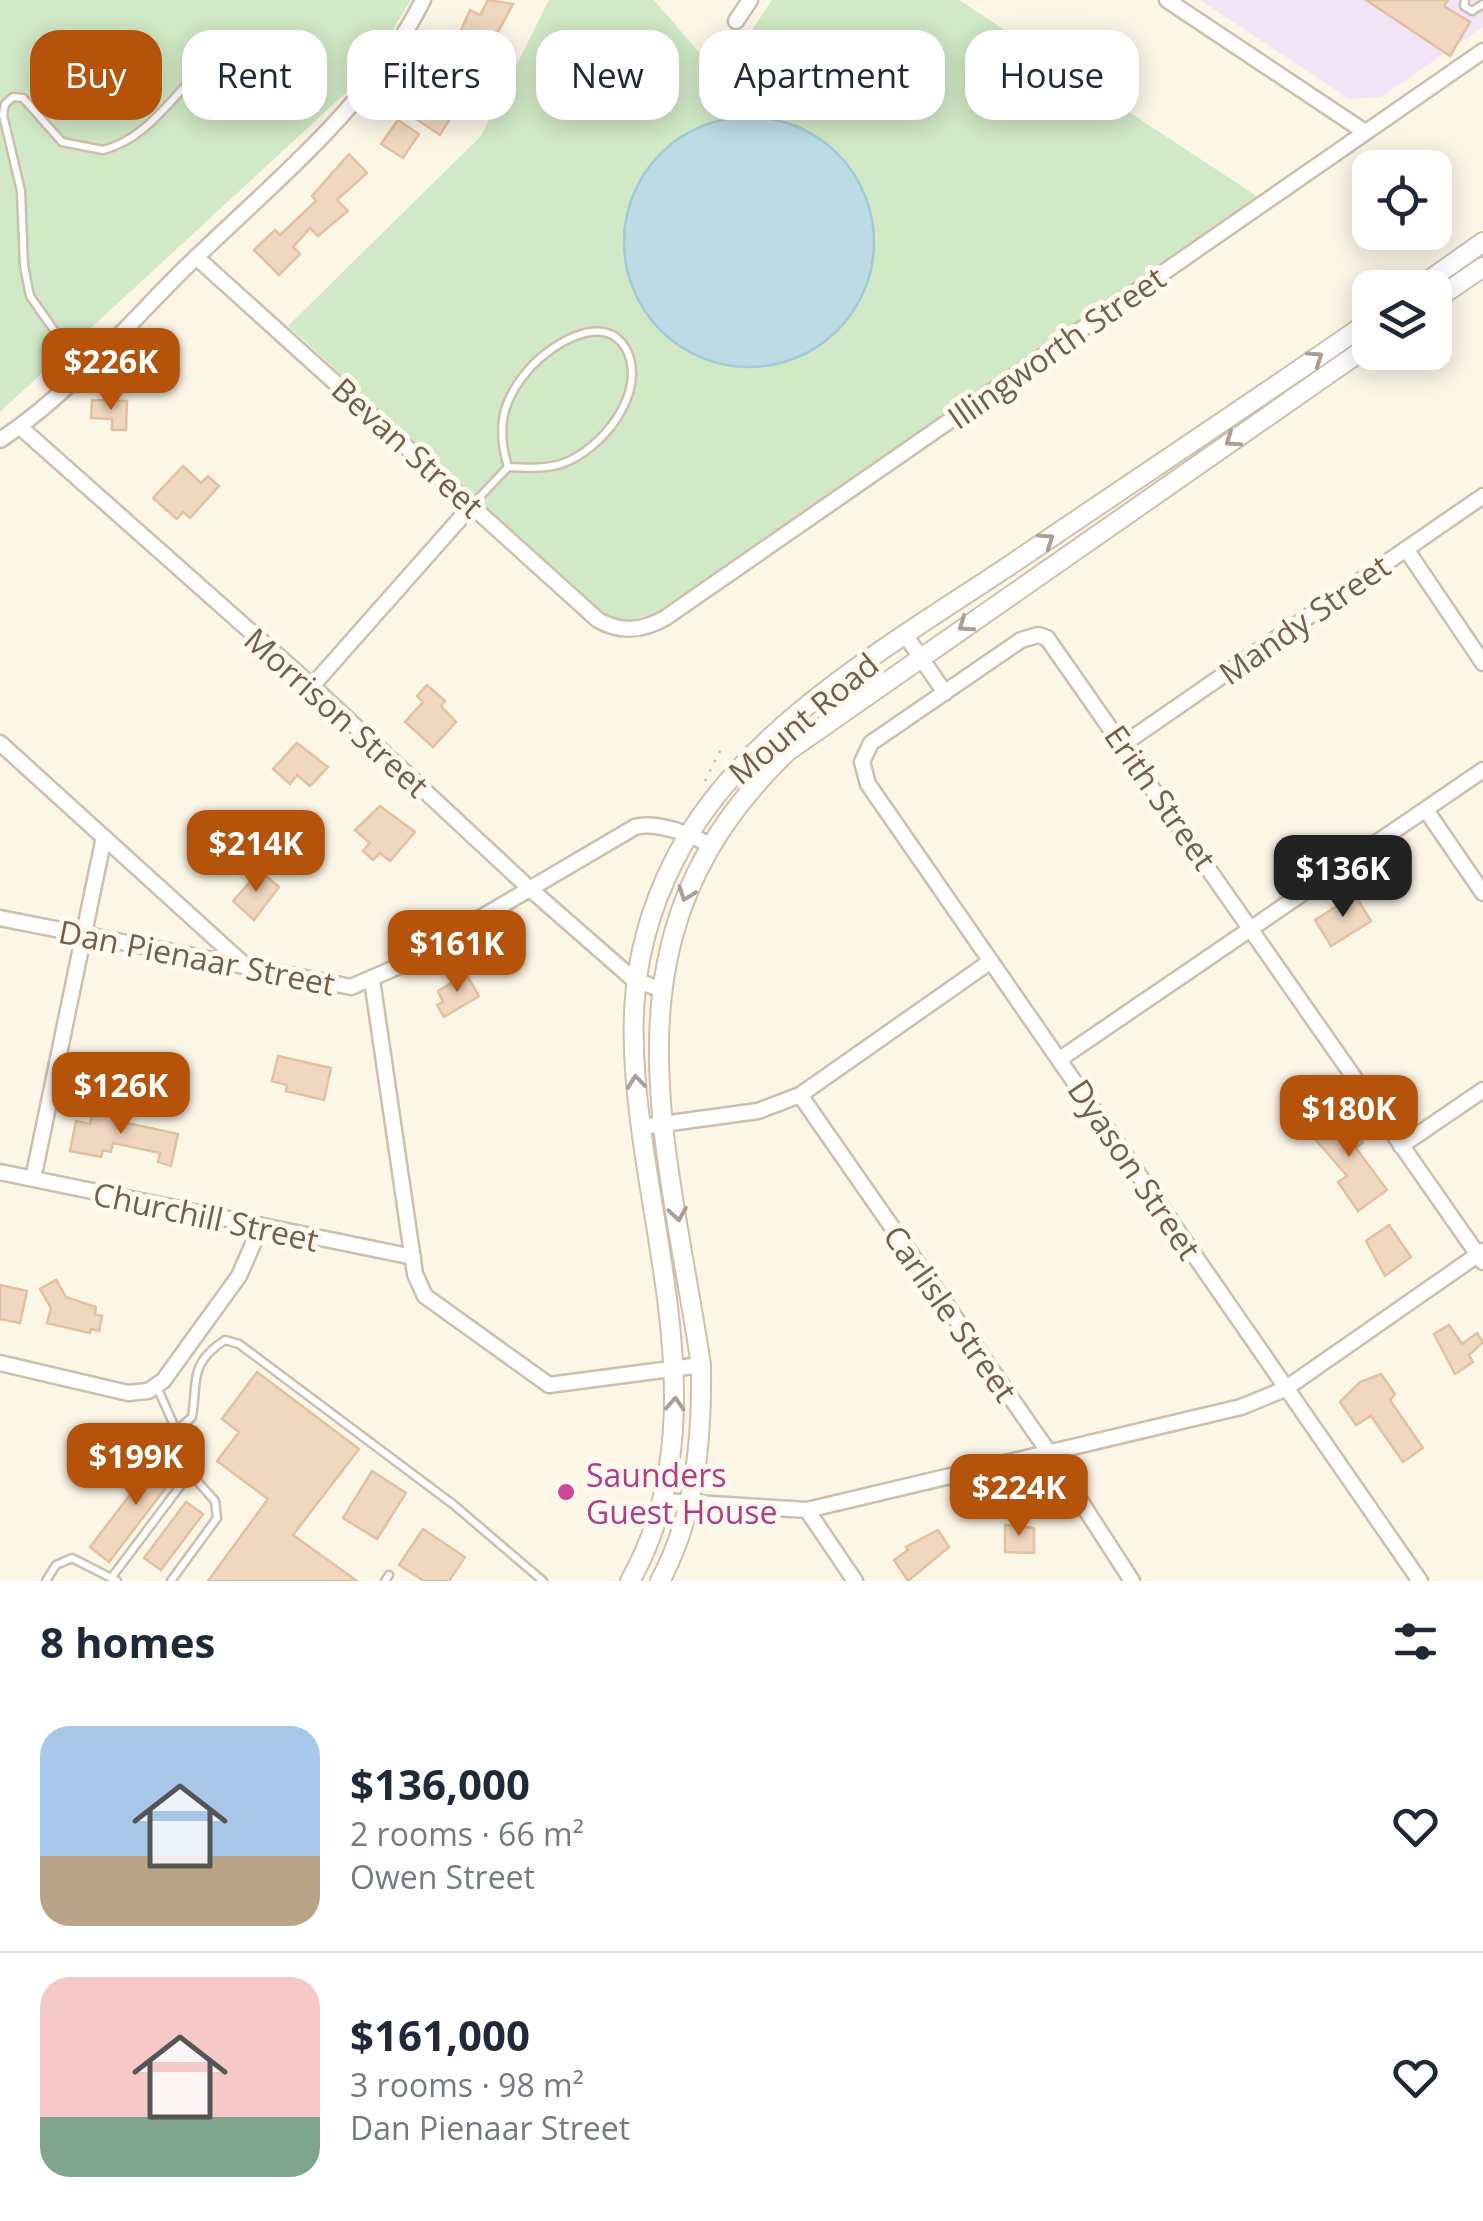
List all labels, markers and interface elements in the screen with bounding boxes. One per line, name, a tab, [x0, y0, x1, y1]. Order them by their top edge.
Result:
chip: Buy	[30, 30, 162, 120]
chip: Rent	[182, 30, 327, 120]
chip: Filters	[347, 30, 516, 120]
chip: New	[536, 30, 679, 120]
chip: Apartment	[699, 30, 945, 120]
chip: House	[965, 30, 1139, 120]
map controls	[1352, 150, 1452, 370]
button: locate	[1352, 150, 1452, 250]
street label: Illingworth Street	[939, 256, 1173, 438]
button: layers	[1352, 270, 1452, 370]
pin: $226K	[41, 328, 181, 413]
text: $226K	[64, 339, 158, 382]
one-way arrow	[1304, 352, 1323, 370]
street label: Bevan Street	[323, 368, 493, 526]
one-way arrow	[1225, 428, 1243, 447]
one-way arrow	[1036, 534, 1054, 553]
street label: Mandy Street	[1210, 544, 1398, 694]
one-way arrow	[957, 613, 976, 631]
street label: Morrison Street	[236, 618, 438, 806]
street label: Mount Road	[719, 643, 887, 793]
street label: Erith Street	[1095, 716, 1227, 878]
pin: $214K	[186, 810, 326, 895]
text: $214K	[209, 821, 303, 864]
pin: $136K	[1273, 835, 1413, 920]
text: $136K	[1296, 846, 1390, 889]
one-way arrow	[677, 885, 698, 902]
street label: Dan Pienaar Street	[55, 909, 339, 1005]
pin: $161K	[387, 910, 527, 995]
text: $161K	[410, 921, 504, 964]
pin: $126K	[51, 1052, 191, 1137]
text: $126K	[74, 1063, 168, 1106]
street label: Dyason Street	[1059, 1070, 1211, 1268]
one-way arrow	[626, 1074, 648, 1090]
pin: $180K	[1279, 1075, 1419, 1160]
text: $180K	[1302, 1086, 1396, 1129]
street label: Churchill Street	[89, 1171, 323, 1261]
one-way arrow	[667, 1206, 688, 1222]
street label: Carlisle Street	[874, 1216, 1028, 1410]
one-way arrow	[664, 1396, 685, 1412]
pin: $199K	[66, 1423, 206, 1508]
text: $199K	[89, 1434, 183, 1477]
place label: Saunders Guest House	[586, 1453, 778, 1533]
pin: $224K	[949, 1454, 1089, 1539]
text: $224K	[972, 1465, 1066, 1508]
marker: Saunders Guest House	[555, 1481, 577, 1503]
text: 8 homes	[40, 1613, 215, 1670]
icon: filters	[1388, 1614, 1443, 1669]
text: $136,000	[350, 1755, 530, 1812]
icon: home	[120, 1766, 240, 1886]
icon: heart	[1388, 1799, 1443, 1854]
text: 2 rooms · 66 m²	[350, 1812, 584, 1855]
text: Owen Street	[350, 1855, 535, 1898]
text: $161,000	[350, 2006, 530, 2063]
icon: home	[120, 2017, 240, 2137]
icon: heart	[1388, 2050, 1443, 2105]
text: 3 rooms · 98 m²	[350, 2063, 584, 2106]
text: Dan Pienaar Street	[350, 2106, 630, 2149]

